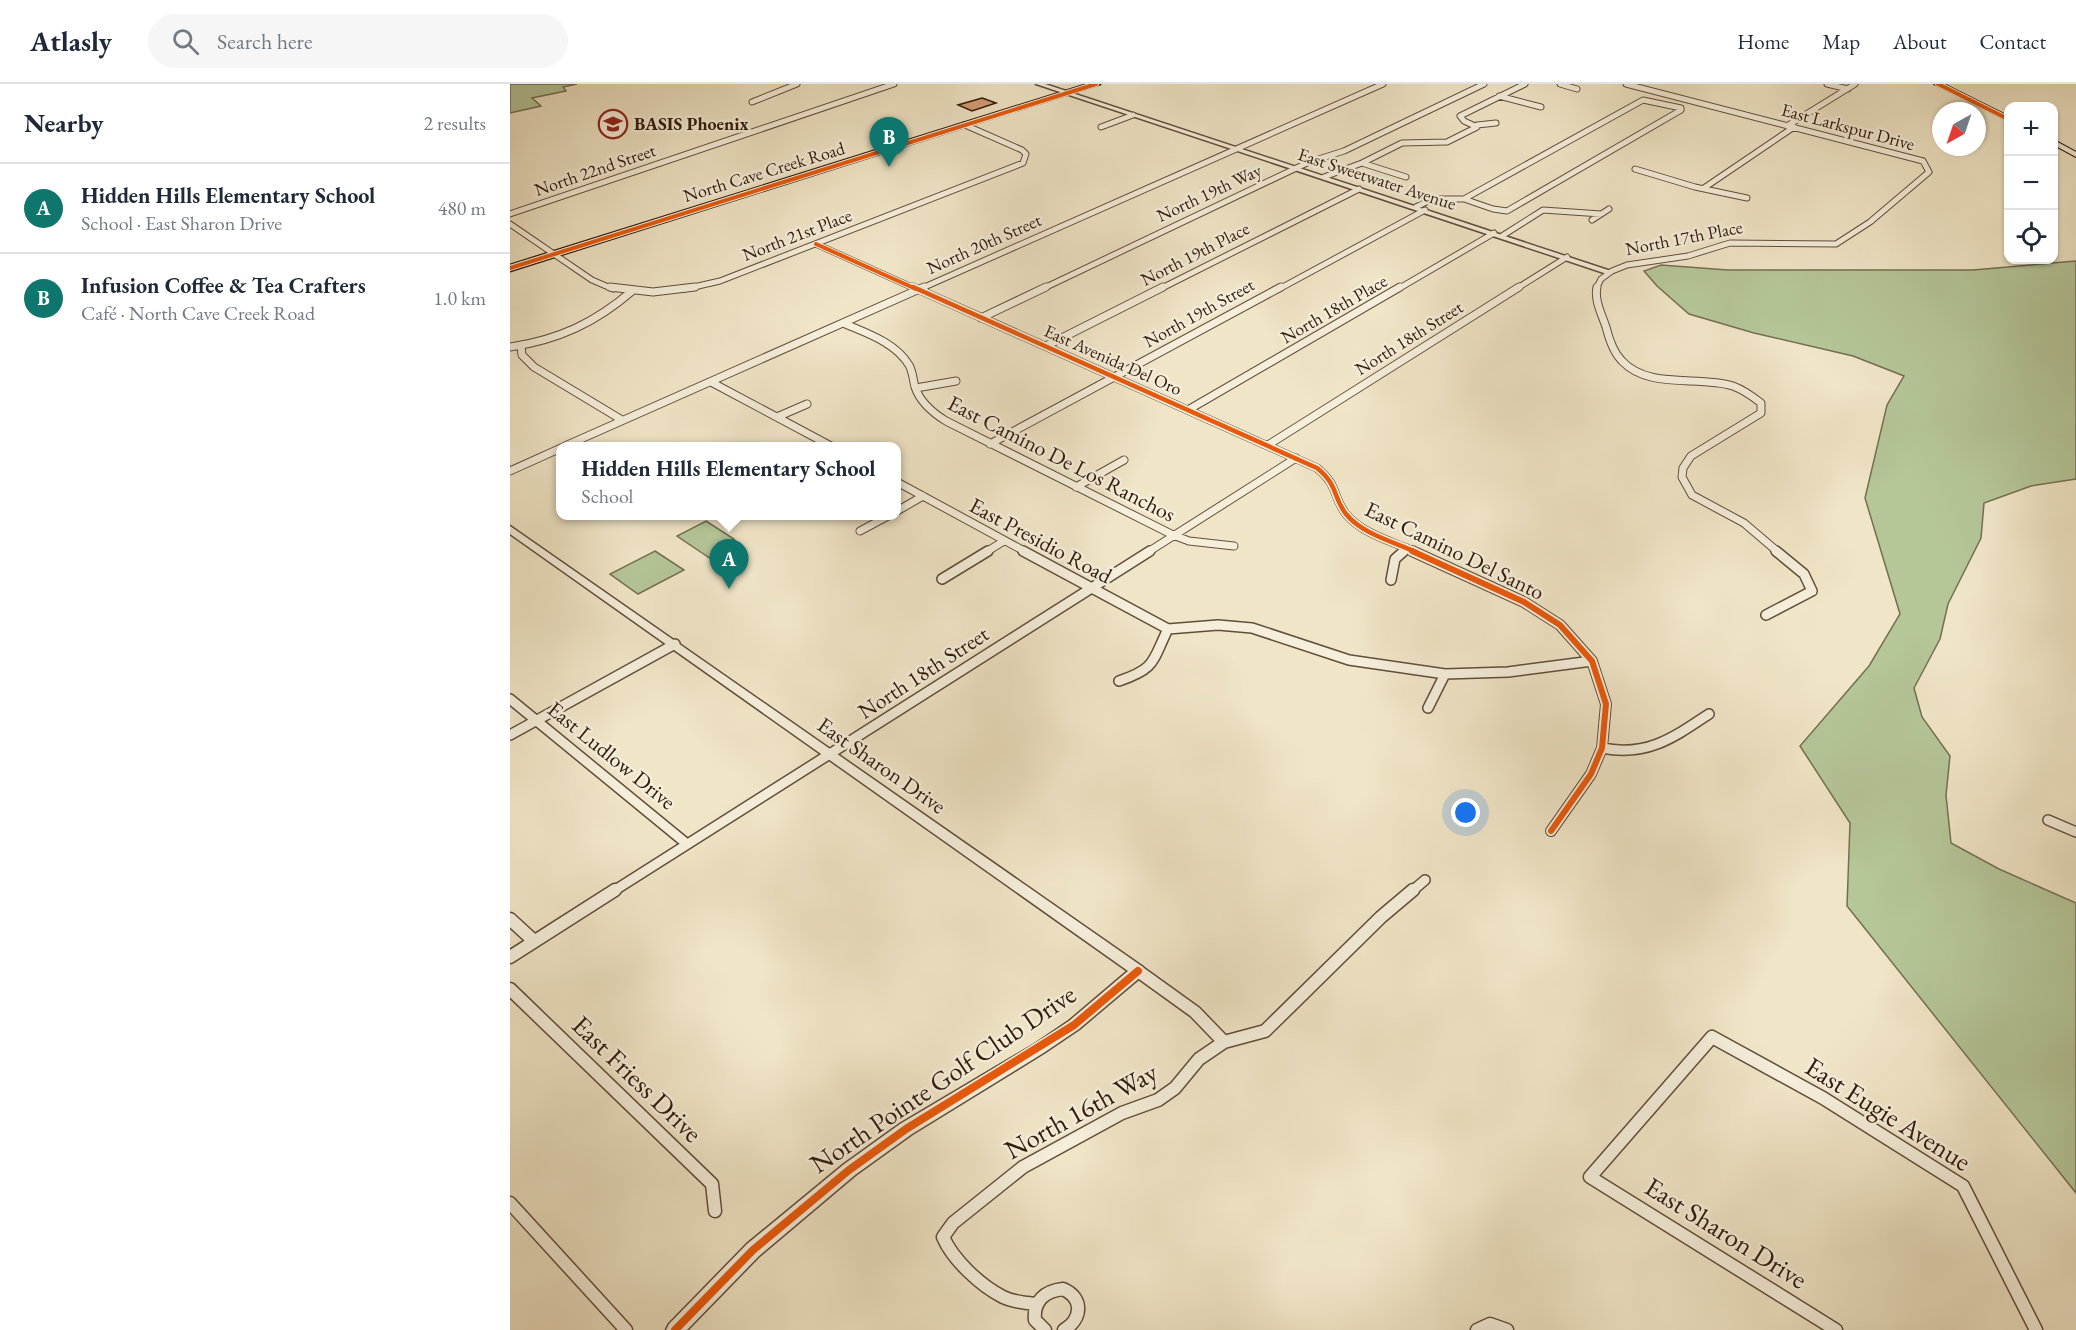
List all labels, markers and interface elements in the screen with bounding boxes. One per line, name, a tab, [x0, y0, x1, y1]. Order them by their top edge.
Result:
search box	[148, 14, 568, 68]
text: Atlasly	[30, 23, 112, 59]
icon: search	[169, 25, 202, 58]
text: Search here	[217, 27, 313, 56]
text: Home	[1737, 28, 1789, 55]
text: Map	[1822, 28, 1860, 55]
text: About	[1893, 28, 1946, 55]
text: Contact	[1979, 28, 2046, 55]
street label: East Larkspur Drive	[1779, 98, 1917, 155]
north arrow	[1932, 102, 1986, 156]
map controls	[2004, 102, 2058, 264]
button: +	[2004, 102, 2058, 156]
text: Nearby	[24, 106, 104, 140]
school or university icon: BASIS Phoenix	[597, 108, 629, 140]
text: 2 results	[423, 110, 486, 136]
place label: BASIS Phoenix	[634, 112, 749, 135]
pin: B	[870, 118, 908, 167]
street label: North Cave Creek Road	[680, 136, 848, 207]
street label: North 22nd Street	[531, 138, 659, 201]
street label: East Sweetwater Avenue	[1295, 142, 1459, 215]
button: −	[2004, 156, 2058, 210]
street label: North 19th Way	[1153, 158, 1265, 227]
text: Hidden Hills Elementary School	[81, 181, 375, 210]
text: A	[36, 195, 51, 221]
text: 480 m	[438, 195, 486, 221]
street label: North 21st Place	[739, 203, 855, 266]
street label: North 20th Street	[923, 208, 1045, 279]
text: School · East Sharon Drive	[81, 210, 282, 236]
button: locate	[2004, 210, 2058, 264]
street label: North 17th Place	[1623, 215, 1744, 260]
street label: North 19th Place	[1137, 216, 1253, 291]
street label: North 18th Place	[1276, 269, 1391, 348]
text: Infusion Coffee & Tea Crafters	[81, 271, 366, 300]
street label: North 19th Street	[1139, 273, 1258, 352]
text: B	[37, 285, 50, 311]
text: 1.0 km	[433, 285, 486, 311]
street label: North 18th Street	[1350, 295, 1467, 380]
text: Café · North Cave Creek Road	[81, 300, 315, 326]
street label: East Avenida Del Oro	[1041, 319, 1186, 400]
street label: East Camino De Los Ranchos	[943, 388, 1181, 529]
popup	[556, 442, 901, 520]
text: Hidden Hills Elementary School	[581, 454, 876, 483]
text: School	[581, 483, 633, 509]
street label: East Presidio Road	[964, 491, 1118, 591]
street label: East Camino Del Santo	[1360, 494, 1549, 607]
pin: A	[710, 540, 748, 589]
street label: North 18th Street	[852, 619, 994, 726]
street label: East Ludlow Drive	[542, 695, 682, 816]
street label: East Sharon Drive	[812, 710, 952, 821]
your location	[1451, 798, 1480, 827]
street label: North Pointe Golf Club Drive	[803, 976, 1083, 1181]
street label: East Friess Drive	[565, 1008, 710, 1150]
street label: East Eugie Avenue	[1799, 1049, 1978, 1179]
street label: North 16th Way	[998, 1054, 1164, 1167]
street label: East Sharon Drive	[1639, 1169, 1814, 1296]

